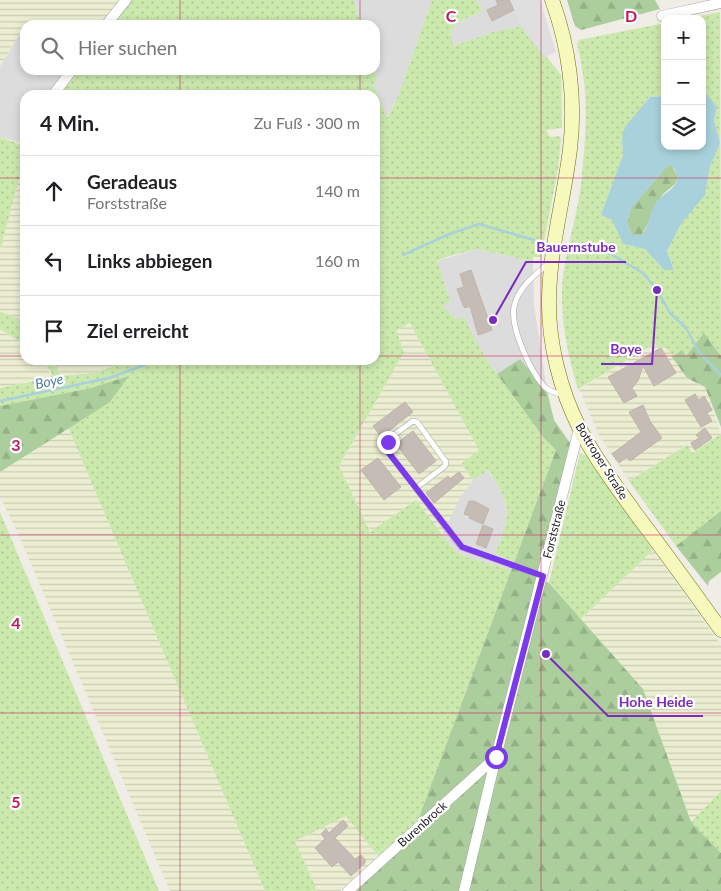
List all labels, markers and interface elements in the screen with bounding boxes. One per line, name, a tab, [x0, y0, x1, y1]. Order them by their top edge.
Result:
text: C	[446, 6, 457, 25]
text: D	[625, 6, 637, 25]
map controls	[661, 15, 706, 150]
button: +	[661, 15, 706, 60]
search box	[20, 20, 380, 75]
icon: search	[38, 34, 66, 62]
text: Hier suchen	[78, 36, 177, 59]
button: −	[661, 60, 706, 105]
button: layers	[661, 105, 706, 150]
text: 4 Min.	[40, 110, 99, 135]
text: Zu Fuß · 300 m	[254, 113, 360, 132]
text: Geradeaus	[87, 170, 177, 193]
icon: ahead	[40, 177, 68, 205]
text: 140 m	[315, 181, 360, 200]
text: Forststraße	[87, 193, 167, 212]
callout: Bauernstube	[526, 233, 626, 262]
text: Bauernstube	[536, 238, 616, 255]
icon: left	[40, 247, 68, 275]
text: Links abbiegen	[87, 249, 212, 272]
text: 160 m	[315, 251, 360, 270]
icon: arrive	[40, 317, 68, 345]
text: Ziel erreicht	[87, 319, 189, 342]
callout: Boye	[601, 335, 652, 364]
text: Boye	[610, 340, 642, 357]
water label: Boye	[33, 370, 65, 392]
street label: Bottroper Straße	[572, 420, 632, 502]
route end	[377, 431, 400, 454]
text: 3	[11, 435, 21, 454]
street label: Forststraße	[539, 498, 569, 560]
text: 4	[11, 613, 21, 632]
callout: Hohe Heide	[608, 687, 703, 716]
text: Hohe Heide	[619, 693, 694, 710]
route start	[485, 746, 508, 769]
text: 5	[11, 792, 21, 811]
street label: Burenbrock	[394, 797, 450, 850]

